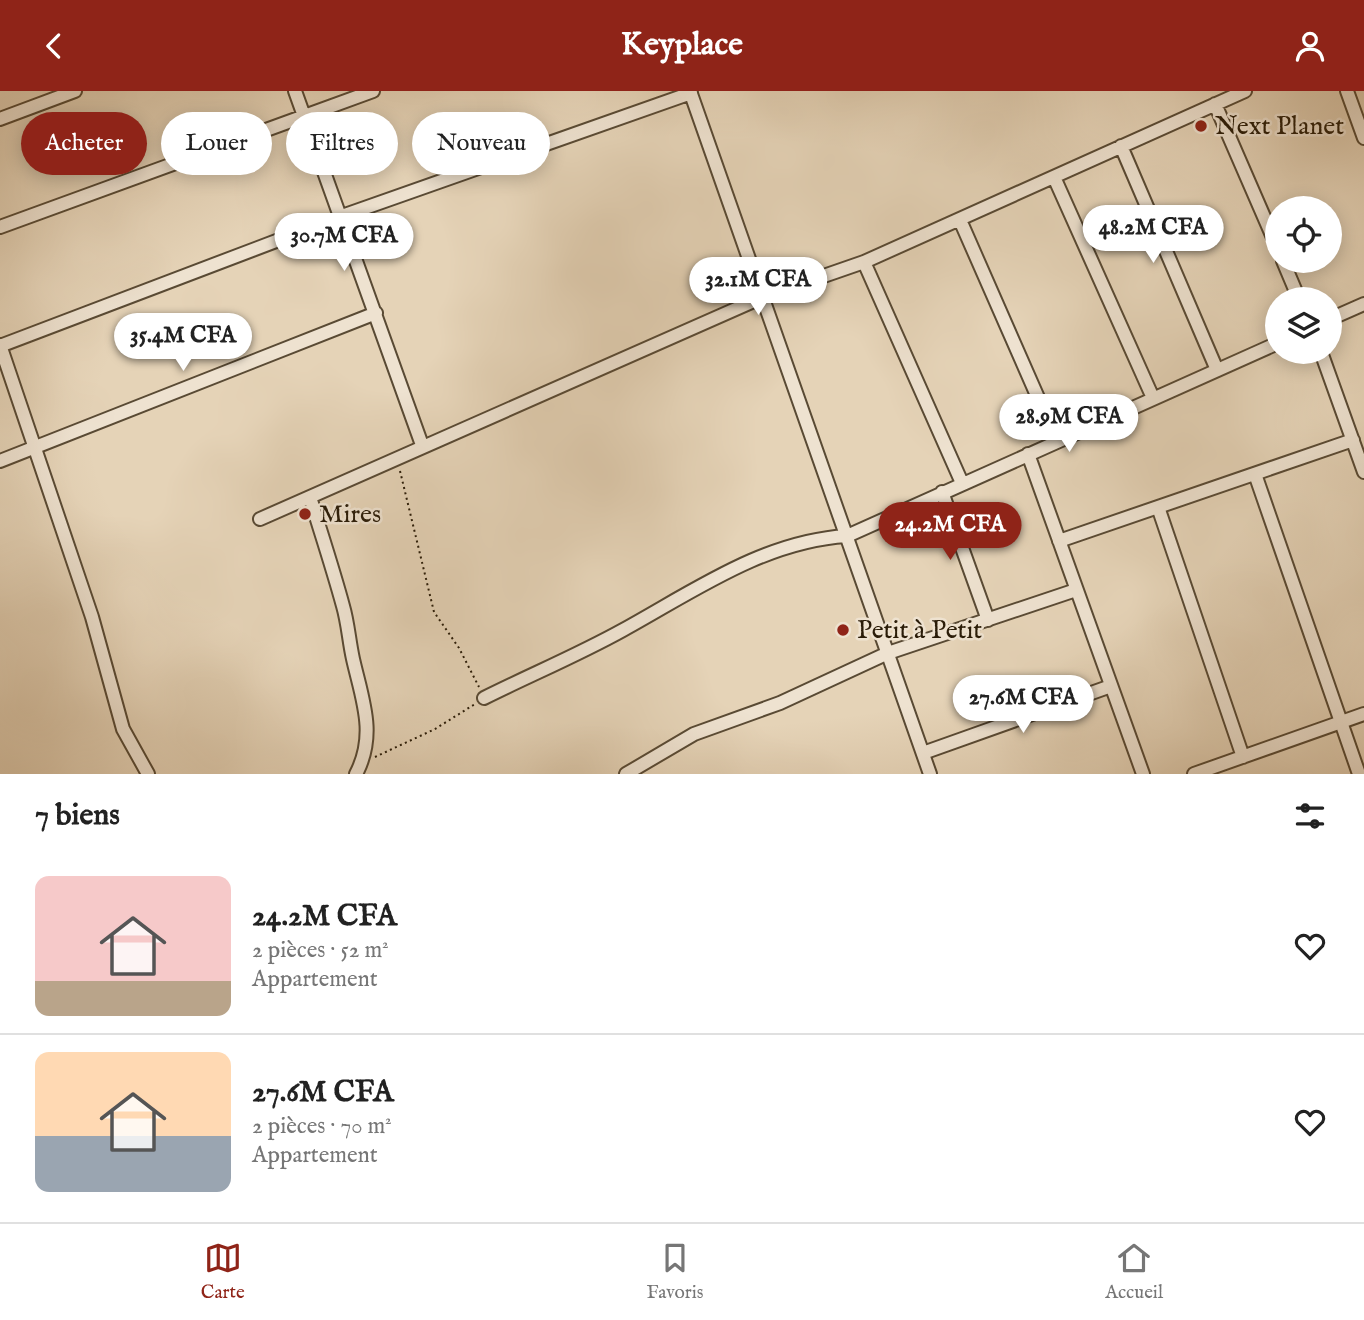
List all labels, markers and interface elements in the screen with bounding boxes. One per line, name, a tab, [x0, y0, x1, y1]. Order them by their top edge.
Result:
text: Keyplace	[621, 25, 743, 66]
icon: back	[35, 27, 73, 65]
icon: person	[1291, 27, 1329, 65]
place label: Next Planet	[1215, 110, 1344, 143]
chip: Acheter	[21, 112, 147, 175]
chip: Louer	[161, 112, 272, 175]
chip: Filtres	[286, 112, 398, 175]
chip: Nouveau	[412, 112, 550, 175]
marker: Next Planet	[1193, 118, 1209, 134]
map controls	[1265, 196, 1342, 364]
button: locate	[1265, 196, 1342, 273]
pin: 48.2M CFA	[1073, 205, 1233, 265]
pin: 30.7M CFA	[264, 213, 424, 273]
text: 48.2M CFA	[1099, 213, 1207, 242]
text: 30.7M CFA	[291, 221, 397, 250]
pin: 32.1M CFA	[678, 257, 838, 317]
text: 32.1M CFA	[705, 265, 811, 294]
button: layers	[1265, 287, 1342, 364]
pin: 35.4M CFA	[103, 313, 263, 373]
text: 35.4M CFA	[130, 321, 236, 350]
pin: 28.9M CFA	[989, 395, 1149, 454]
text: 28.9M CFA	[1015, 402, 1123, 431]
place label: Mires	[319, 498, 381, 531]
pin: 24.2M CFA	[870, 503, 1030, 562]
marker: Mires	[297, 506, 313, 522]
text: 24.2M CFA	[895, 510, 1005, 539]
place label: Petit à Petit	[857, 614, 982, 647]
marker: Petit à Petit	[835, 622, 851, 638]
pin: 27.6M CFA	[943, 675, 1103, 735]
text: 27.6M CFA	[969, 683, 1077, 712]
text: 7 biens	[35, 797, 120, 835]
icon: filters	[1291, 797, 1329, 835]
text: 24.2M CFA	[252, 898, 397, 936]
icon: home	[91, 904, 175, 988]
icon: heart	[1291, 927, 1329, 965]
text: 2 pièces · 52 m²	[252, 936, 389, 965]
text: Appartement	[252, 965, 378, 994]
text: 27.6M CFA	[252, 1074, 394, 1112]
icon: home	[91, 1080, 175, 1164]
icon: heart	[1291, 1103, 1329, 1141]
text: 2 pièces · 70 m²	[252, 1112, 392, 1141]
text: Appartement	[252, 1141, 378, 1170]
tab: Carte	[201, 1239, 245, 1305]
tab: Favoris	[647, 1239, 703, 1305]
tab: Accueil	[1105, 1239, 1163, 1305]

